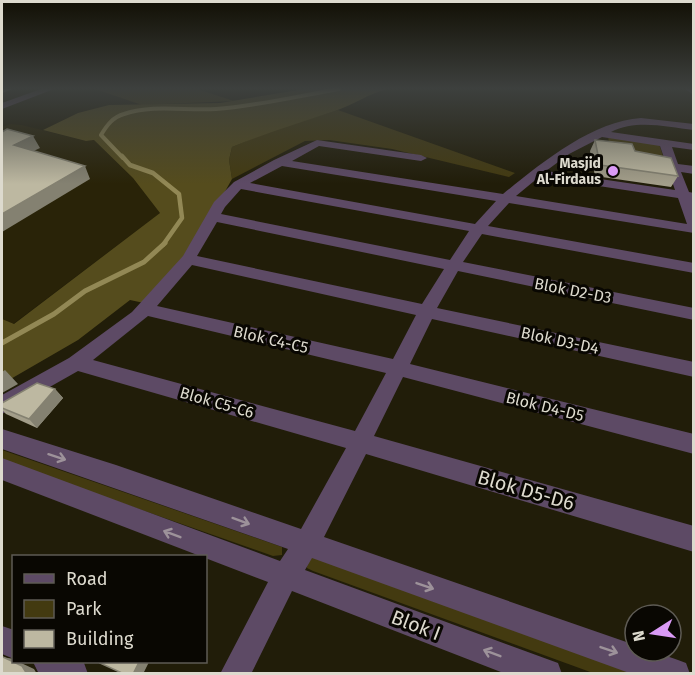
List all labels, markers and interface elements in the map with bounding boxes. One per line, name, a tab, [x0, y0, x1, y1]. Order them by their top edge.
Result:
place label: Masjid Al-Firdaus	[536, 155, 601, 188]
marker: Masjid Al-Firdaus	[606, 164, 620, 178]
street label: Blok D2-D3	[533, 274, 613, 307]
street label: Blok C4-C5	[232, 322, 310, 357]
street label: Blok D3-D4	[519, 323, 601, 358]
street label: Blok C5-C6	[178, 383, 256, 422]
street label: Blok D4-D5	[504, 388, 586, 425]
one-way arrow	[47, 452, 66, 463]
street label: Blok D5-D6	[475, 465, 577, 515]
one-way arrow	[231, 516, 250, 527]
one-way arrow	[163, 527, 182, 538]
legend	[12, 555, 207, 663]
text: Road	[66, 568, 108, 590]
one-way arrow	[415, 581, 434, 592]
text: Park	[66, 598, 102, 620]
north arrow	[623, 603, 683, 663]
street label: Blok I	[388, 605, 444, 645]
text: Building	[66, 628, 134, 650]
text: N	[628, 629, 649, 643]
one-way arrow	[599, 646, 618, 657]
one-way arrow	[483, 647, 502, 658]

